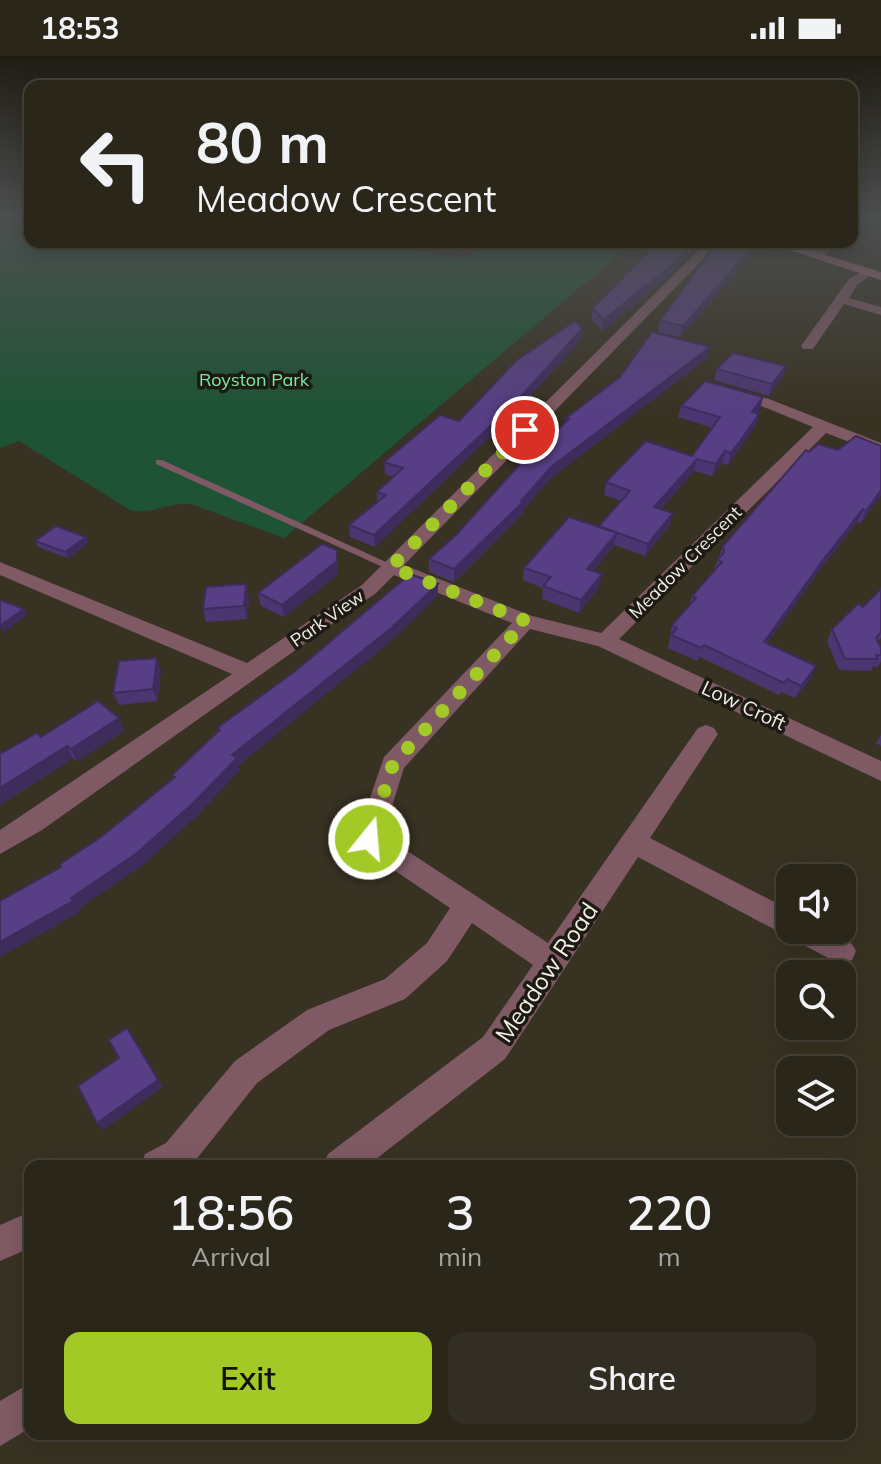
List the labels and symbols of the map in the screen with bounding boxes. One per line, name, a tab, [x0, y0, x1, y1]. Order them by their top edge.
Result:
park label: Royston Park	[199, 368, 310, 391]
pin	[491, 396, 559, 464]
street label: Meadow Crescent	[624, 501, 746, 623]
street label: Park View	[286, 584, 369, 652]
street label: Low Croft	[698, 675, 790, 735]
position arrow	[327, 797, 411, 881]
street label: Meadow Road	[488, 896, 604, 1048]

